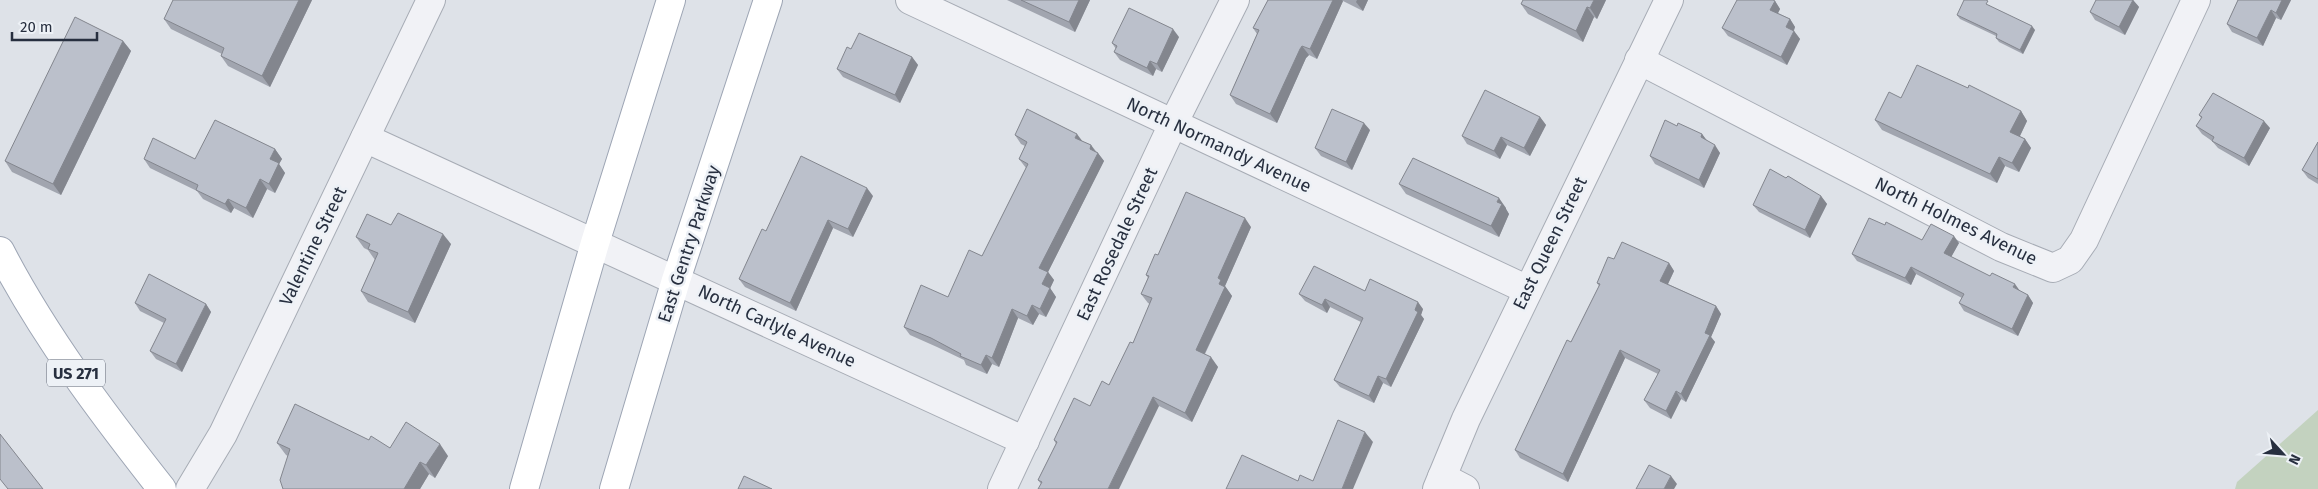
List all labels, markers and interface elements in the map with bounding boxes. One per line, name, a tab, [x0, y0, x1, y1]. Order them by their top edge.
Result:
scale bar	[12, 10, 98, 42]
text: 20 m	[20, 18, 53, 36]
street label: North Normandy Avenue	[1123, 93, 1315, 197]
street label: East Gentry Parkway	[653, 162, 725, 325]
street label: East Rosedale Street	[1072, 163, 1162, 324]
street label: East Queen Street	[1508, 172, 1592, 313]
street label: North Holmes Avenue	[1871, 172, 2041, 270]
street label: Valentine Street	[275, 182, 352, 309]
street label: North Carlyle Avenue	[695, 280, 859, 372]
road number: US 271	[47, 359, 105, 386]
north arrow	[2258, 429, 2308, 479]
text: N	[2285, 452, 2304, 467]

